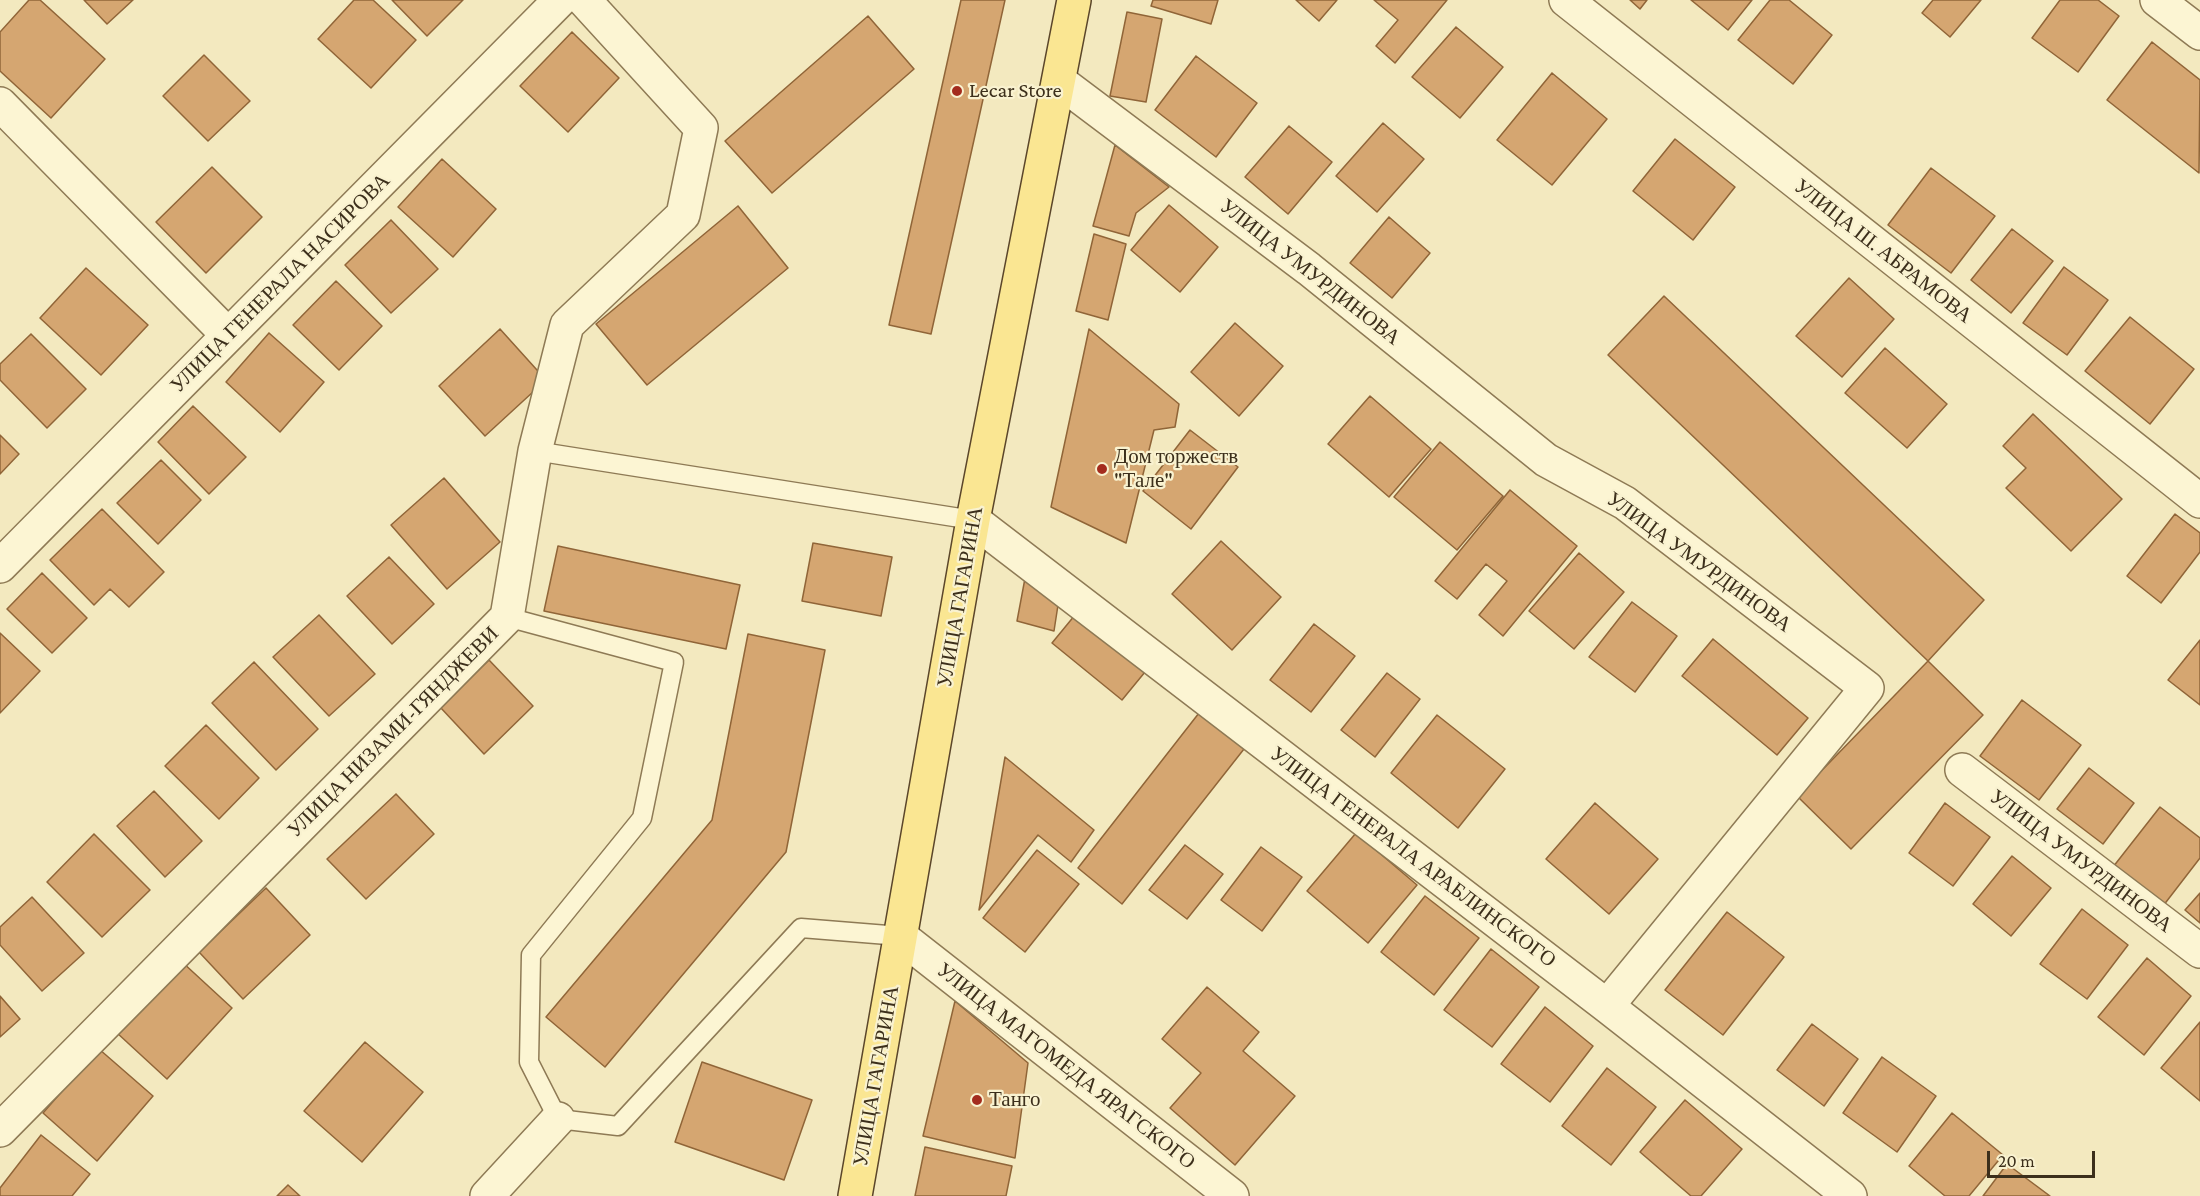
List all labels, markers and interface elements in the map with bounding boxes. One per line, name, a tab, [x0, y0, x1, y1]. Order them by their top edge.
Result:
place label: Lecar Store	[969, 78, 1062, 104]
marker: Lecar Store	[950, 84, 964, 98]
street label: УЛИЦА ГЕНЕРАЛА НАСИРОВА	[165, 168, 395, 398]
street label: УЛИЦА Ш. АБРАМОВА	[1789, 174, 1977, 328]
street label: УЛИЦА УМУРДИНОВА	[1215, 194, 1405, 350]
place label: Дом торжеств "Тале"	[1114, 444, 1238, 494]
marker: Дом торжеств "Тале"	[1095, 462, 1109, 476]
street label: УЛИЦА УМУРДИНОВА	[1602, 486, 1796, 638]
street label: УЛИЦА ГАГАРИНА	[932, 505, 988, 689]
street label: УЛИЦА НИЗАМИ-ГЯНДЖЕВИ	[282, 621, 504, 843]
street label: УЛИЦА ГЕНЕРАЛА АРАБЛИНСКОГО	[1265, 741, 1561, 973]
street label: УЛИЦА УМУРДИНОВА	[1985, 784, 2177, 938]
street label: УЛИЦА МАГОМЕДА ЯРАГСКОГО	[932, 957, 1200, 1175]
street label: УЛИЦА ГАГАРИНА	[848, 984, 904, 1168]
place label: Танго	[989, 1087, 1040, 1113]
marker: Танго	[970, 1093, 984, 1107]
scale bar	[1990, 1139, 2098, 1177]
text: 20 m	[1998, 1151, 2035, 1171]

